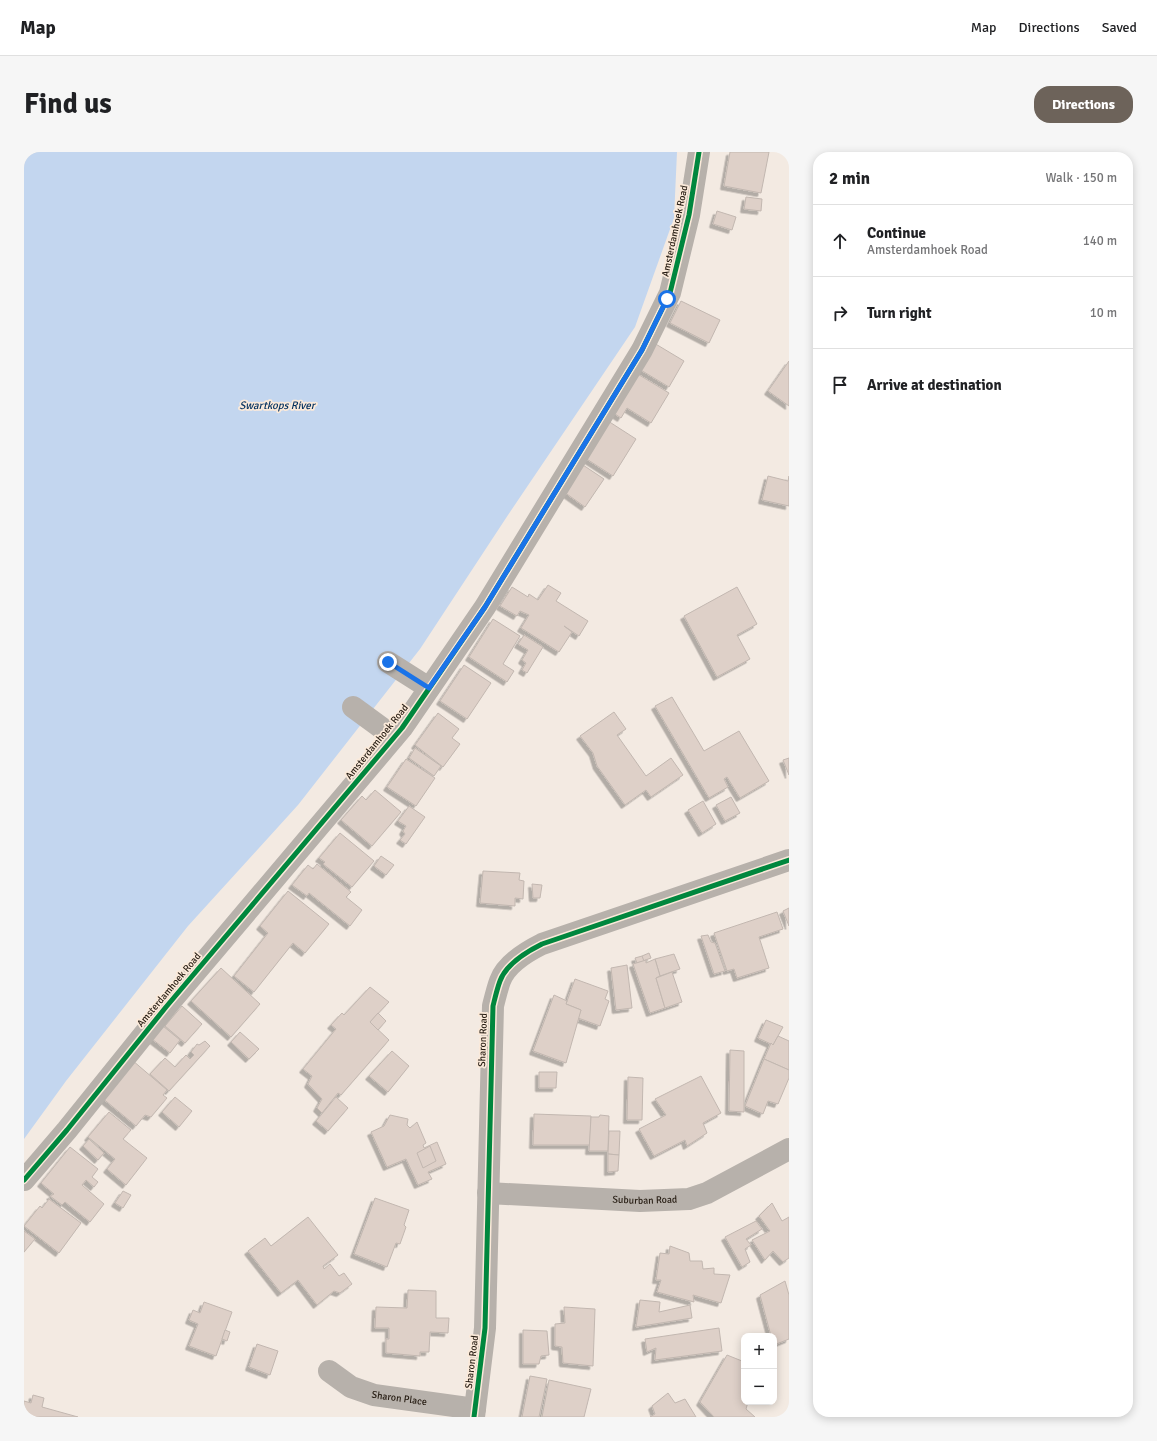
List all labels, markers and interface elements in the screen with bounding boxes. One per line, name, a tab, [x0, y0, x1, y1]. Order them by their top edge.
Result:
text: Map	[20, 16, 56, 40]
text: Map	[971, 19, 997, 36]
text: Directions	[1019, 19, 1080, 36]
text: Saved	[1102, 19, 1137, 36]
button: Directions	[1034, 86, 1133, 123]
text: Find us	[24, 87, 112, 121]
text: 2 min	[829, 168, 870, 189]
text: Walk · 150 m	[1046, 170, 1117, 186]
street label: Amsterdamhoek Road	[659, 184, 691, 278]
text: Continue	[867, 224, 926, 242]
icon: ahead	[829, 230, 851, 252]
text: 140 m	[1083, 233, 1117, 249]
text: Amsterdamhoek Road	[867, 242, 988, 258]
route start	[658, 290, 676, 308]
icon: right	[829, 302, 851, 324]
text: Turn right	[867, 304, 932, 322]
text: 10 m	[1090, 305, 1117, 321]
icon: arrive	[829, 374, 851, 396]
text: Arrive at destination	[867, 376, 1002, 394]
water label: Swartkops River	[239, 399, 317, 412]
route end	[379, 653, 397, 671]
street label: Amsterdamhoek Road	[343, 702, 411, 782]
street label: Amsterdamhoek Road	[134, 950, 204, 1030]
street label: Sharon Road	[476, 1013, 490, 1067]
street label: Suburban Road	[612, 1193, 677, 1207]
map controls	[741, 1333, 777, 1405]
button: +	[741, 1333, 777, 1369]
street label: Sharon Road	[463, 1335, 481, 1389]
button: −	[741, 1369, 777, 1405]
street label: Sharon Place	[371, 1389, 428, 1408]

